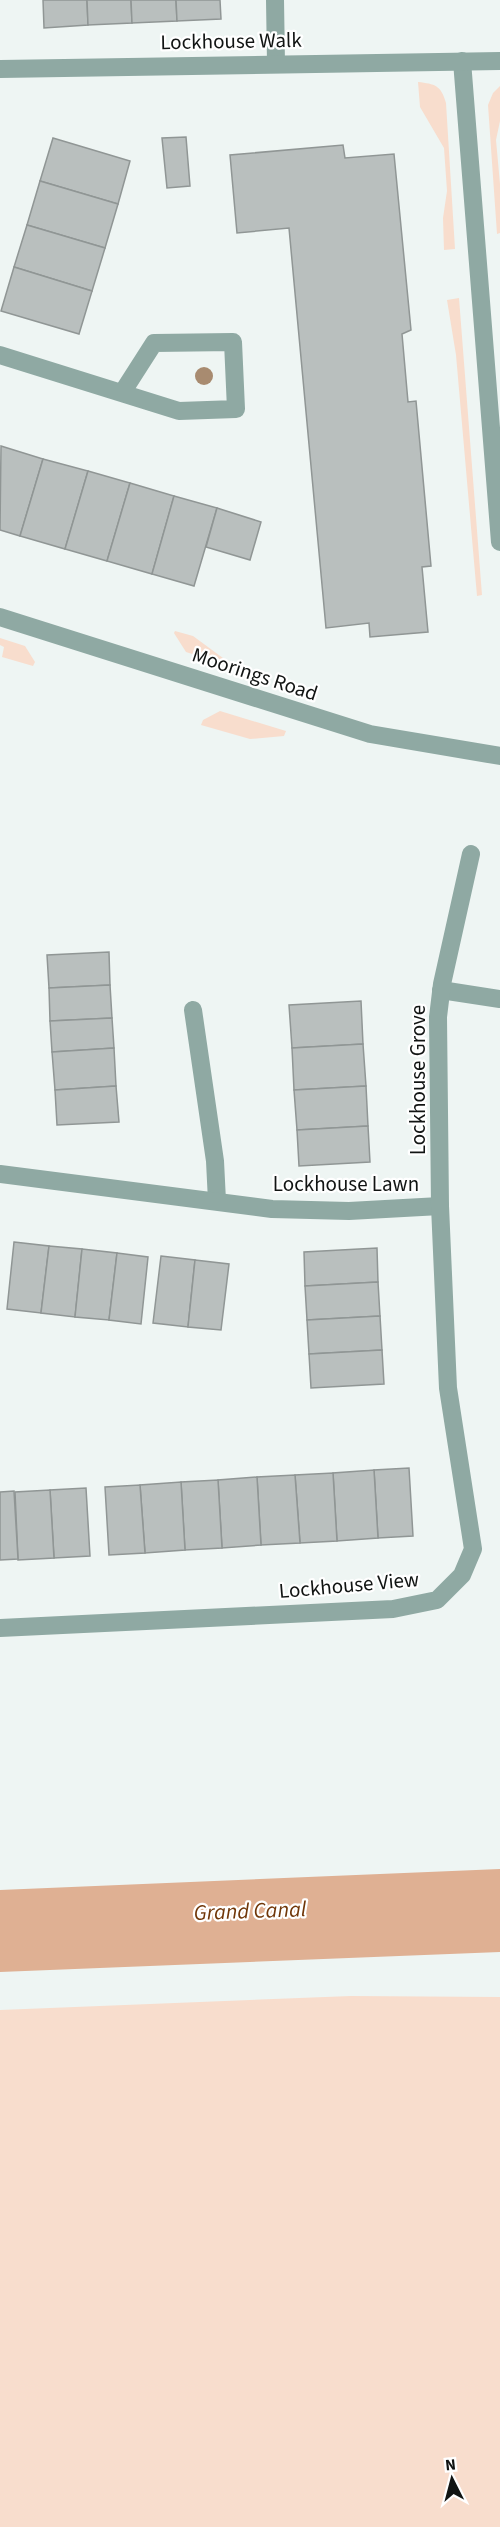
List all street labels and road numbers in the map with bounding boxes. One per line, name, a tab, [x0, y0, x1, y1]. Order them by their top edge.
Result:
street label: Lockhouse Walk	[160, 25, 303, 57]
street label: Moorings Road	[188, 640, 322, 708]
street label: Lockhouse Grove	[403, 1005, 433, 1155]
street label: Lockhouse Lawn	[273, 1169, 419, 1199]
street label: Lockhouse View	[278, 1564, 420, 1606]

